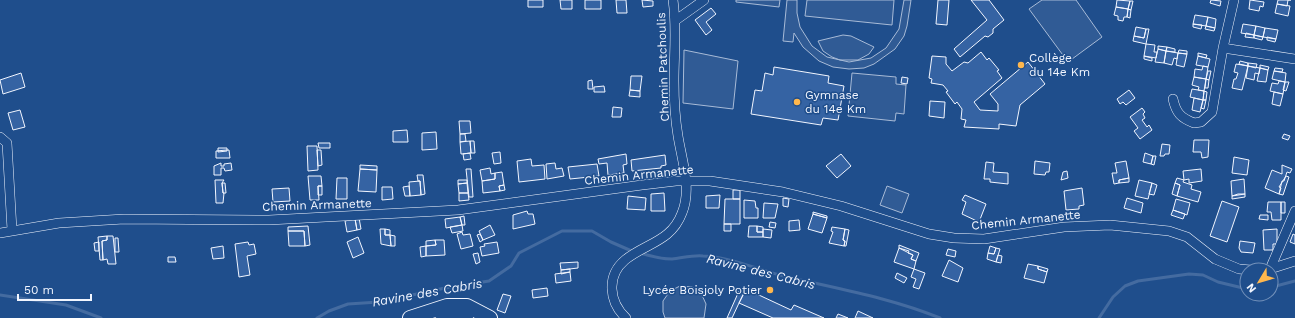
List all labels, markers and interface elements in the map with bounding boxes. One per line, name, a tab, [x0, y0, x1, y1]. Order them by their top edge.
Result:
street label: Chemin Patchoulis	[654, 12, 672, 122]
place label: Collège du 14e Km	[1029, 51, 1090, 79]
marker: Collège du 14e Km	[1016, 60, 1026, 70]
place label: Gymnase du 14e Km	[805, 88, 866, 116]
marker: Gymnase du 14e Km	[792, 97, 802, 107]
street label: Chemin Armanette	[584, 162, 694, 188]
street label: Chemin Armanette	[262, 196, 372, 214]
street label: Chemin Armanette	[971, 207, 1081, 233]
water label: Ravine des Cabris	[705, 251, 817, 292]
north arrow	[1239, 262, 1279, 302]
water label: Ravine des Cabris	[371, 275, 484, 310]
scale bar	[18, 276, 91, 302]
text: N	[1244, 281, 1259, 295]
text: 50 m	[24, 283, 54, 297]
place label: Lycée Boisjoly Potier	[642, 283, 762, 297]
marker: Lycée Boisjoly Potier	[765, 285, 775, 295]

